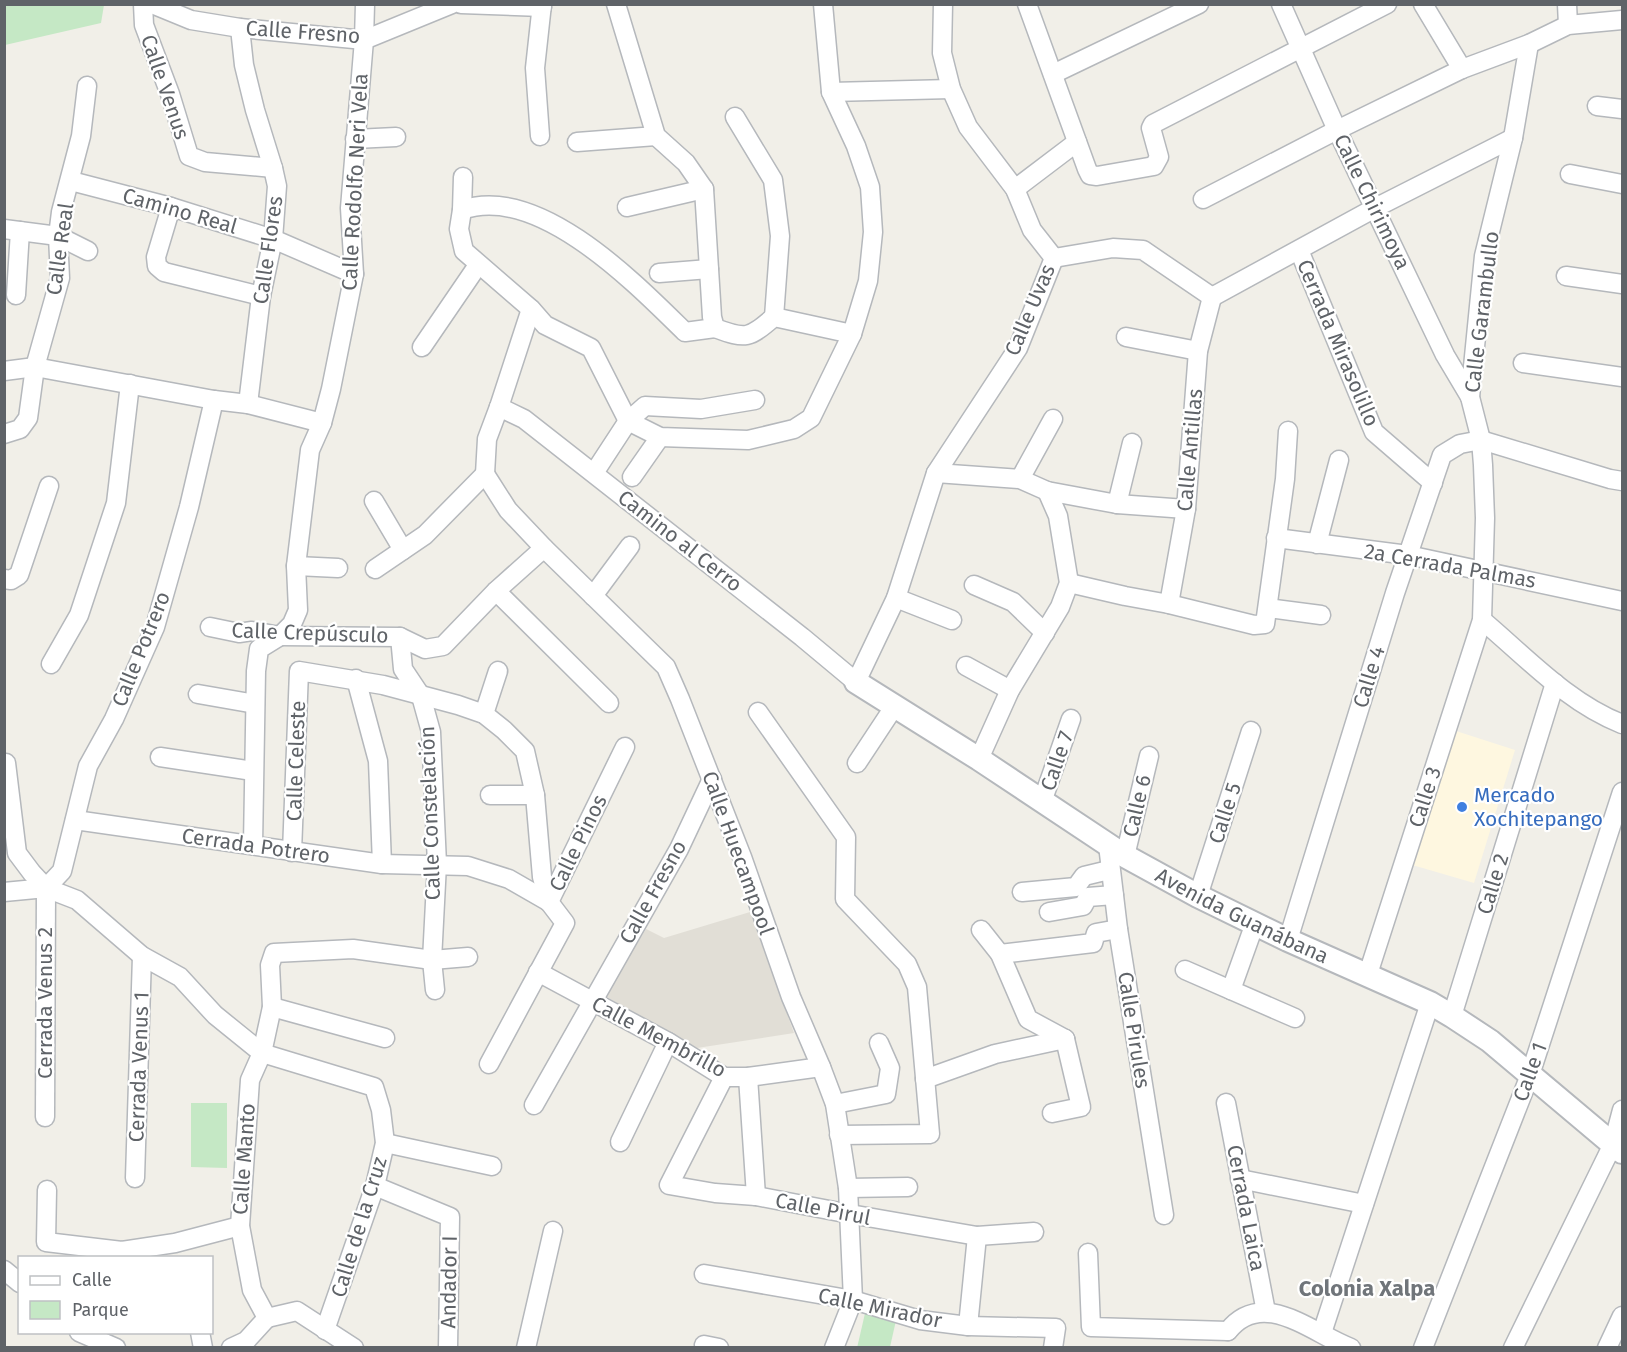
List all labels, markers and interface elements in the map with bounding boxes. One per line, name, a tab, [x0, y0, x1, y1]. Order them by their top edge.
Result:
street label: Calle Fresno	[245, 15, 361, 49]
street label: Calle Venus	[135, 31, 195, 143]
street label: Calle Rodolfo Neri Vela	[336, 73, 374, 291]
street label: Calle Chirimoya	[1328, 130, 1416, 274]
street label: Camino Real	[120, 182, 240, 240]
street label: Calle Flores	[248, 194, 288, 306]
street label: Calle Real	[41, 201, 79, 297]
street label: Calle Garambullo	[1459, 230, 1505, 394]
street label: Cerrada Mirasolillo	[1291, 256, 1385, 430]
street label: Calle Uvas	[999, 260, 1061, 360]
street label: Calle Antillas	[1172, 387, 1208, 512]
street label: Camino al Cerro	[613, 484, 747, 598]
street label: 2a Cerrada Palmas	[1362, 538, 1538, 594]
street label: Calle Potrero	[106, 588, 176, 710]
street label: Calle Crepúsculo	[231, 617, 389, 649]
street label: Calle 4	[1347, 643, 1391, 711]
street label: Calle Celeste	[281, 700, 311, 822]
street label: Calle Constelación	[414, 725, 446, 901]
street label: Calle 7	[1035, 728, 1079, 794]
street label: Calle 3	[1403, 763, 1447, 831]
street label: Calle Huecampool	[696, 768, 780, 938]
street label: Calle 6	[1117, 772, 1157, 840]
street label: Calle 5	[1203, 779, 1247, 847]
place label: Mercado Xochitepango	[1474, 782, 1603, 832]
street label: Calle Pinos	[543, 790, 613, 896]
marker: Mercado Xochitepango	[1455, 800, 1469, 814]
street label: Cerrada Potrero	[180, 823, 332, 869]
street label: Calle Fresno	[614, 835, 692, 949]
street label: Calle 2	[1471, 850, 1515, 918]
street label: Avenida Guanábana	[1151, 862, 1333, 969]
street label: Cerrada Venus 2	[32, 927, 58, 1079]
street label: Calle Pirules	[1112, 970, 1156, 1090]
street label: Cerrada Venus 1	[123, 991, 155, 1143]
street label: Calle Membrillo	[587, 991, 731, 1083]
street label: Calle 1	[1507, 1039, 1553, 1105]
street label: Calle Manto	[227, 1102, 261, 1216]
street label: Cerrada Laica	[1221, 1143, 1271, 1273]
street label: Calle de la Cruz	[325, 1154, 393, 1300]
street label: Calle Pirul	[773, 1187, 873, 1231]
street label: Andador I	[435, 1235, 463, 1329]
legend	[18, 1256, 213, 1334]
text: Calle	[72, 1269, 112, 1291]
district label: Colonia Xalpa	[1299, 1275, 1435, 1302]
street label: Calle Mirador	[816, 1282, 944, 1334]
text: Parque	[72, 1299, 129, 1321]

